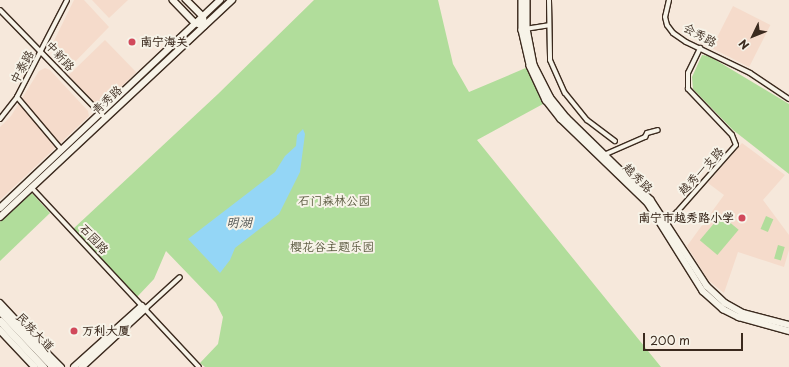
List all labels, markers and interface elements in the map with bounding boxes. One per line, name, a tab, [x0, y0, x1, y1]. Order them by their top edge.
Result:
north arrow	[733, 16, 773, 56]
street label: 会秀路	[681, 20, 719, 50]
place label: 南宁海关	[140, 35, 188, 49]
text: N	[735, 36, 753, 54]
marker: 南宁海关	[127, 37, 137, 47]
street label: 中新路	[42, 38, 78, 74]
street label: 中泰路	[7, 48, 37, 86]
street label: 青秀路	[89, 82, 125, 118]
street label: 越秀一支路	[675, 144, 727, 198]
street label: 越秀路	[620, 160, 656, 196]
park label: 石门森林公园	[298, 194, 370, 208]
place label: 南宁市越秀路小学	[638, 211, 734, 225]
marker: 南宁市越秀路小学	[737, 213, 747, 223]
water label: 明湖	[226, 214, 252, 230]
street label: 石园路	[76, 221, 112, 257]
park label: 樱花谷主题乐园	[290, 240, 374, 254]
street label: 民族大道	[13, 310, 57, 354]
place label: 万利大厦	[82, 324, 130, 338]
scale bar	[645, 325, 745, 351]
marker: 万利大厦	[69, 326, 79, 336]
text: 200 m	[650, 331, 690, 349]

